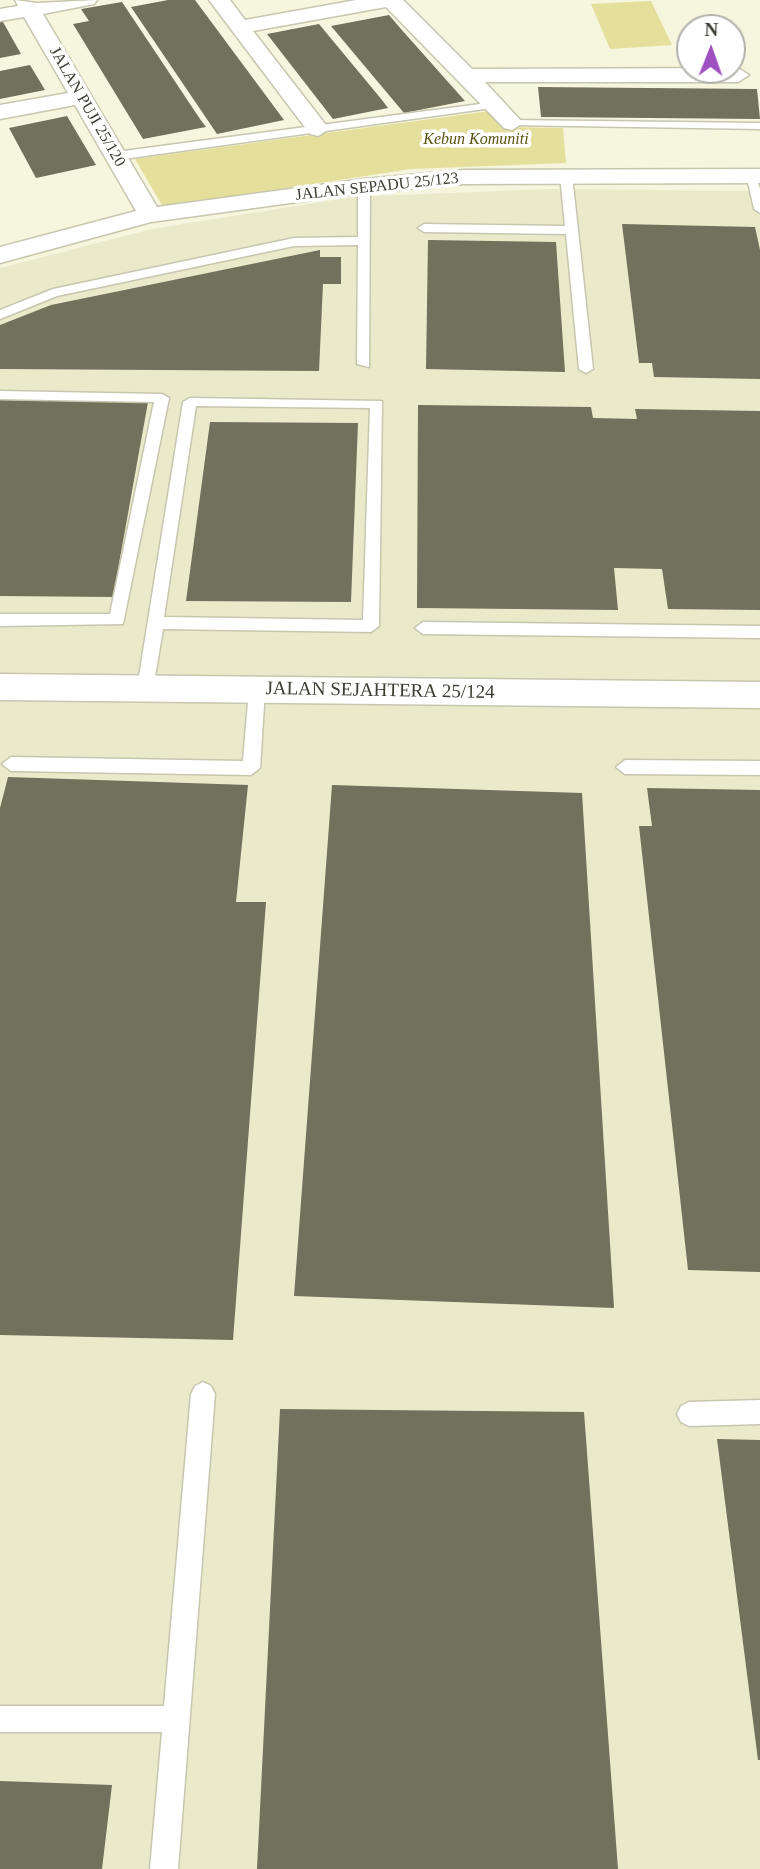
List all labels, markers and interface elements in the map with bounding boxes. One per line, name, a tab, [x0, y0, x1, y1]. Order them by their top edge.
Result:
north arrow	[676, 14, 746, 84]
text: N	[704, 19, 718, 40]
street label: JALAN PUJI 25/120	[45, 44, 129, 170]
park label: Kebun Komuniti	[423, 130, 529, 150]
street label: JALAN SEPADU 25/123	[295, 169, 459, 205]
street label: JALAN SEJAHTERA 25/124	[265, 678, 495, 704]

